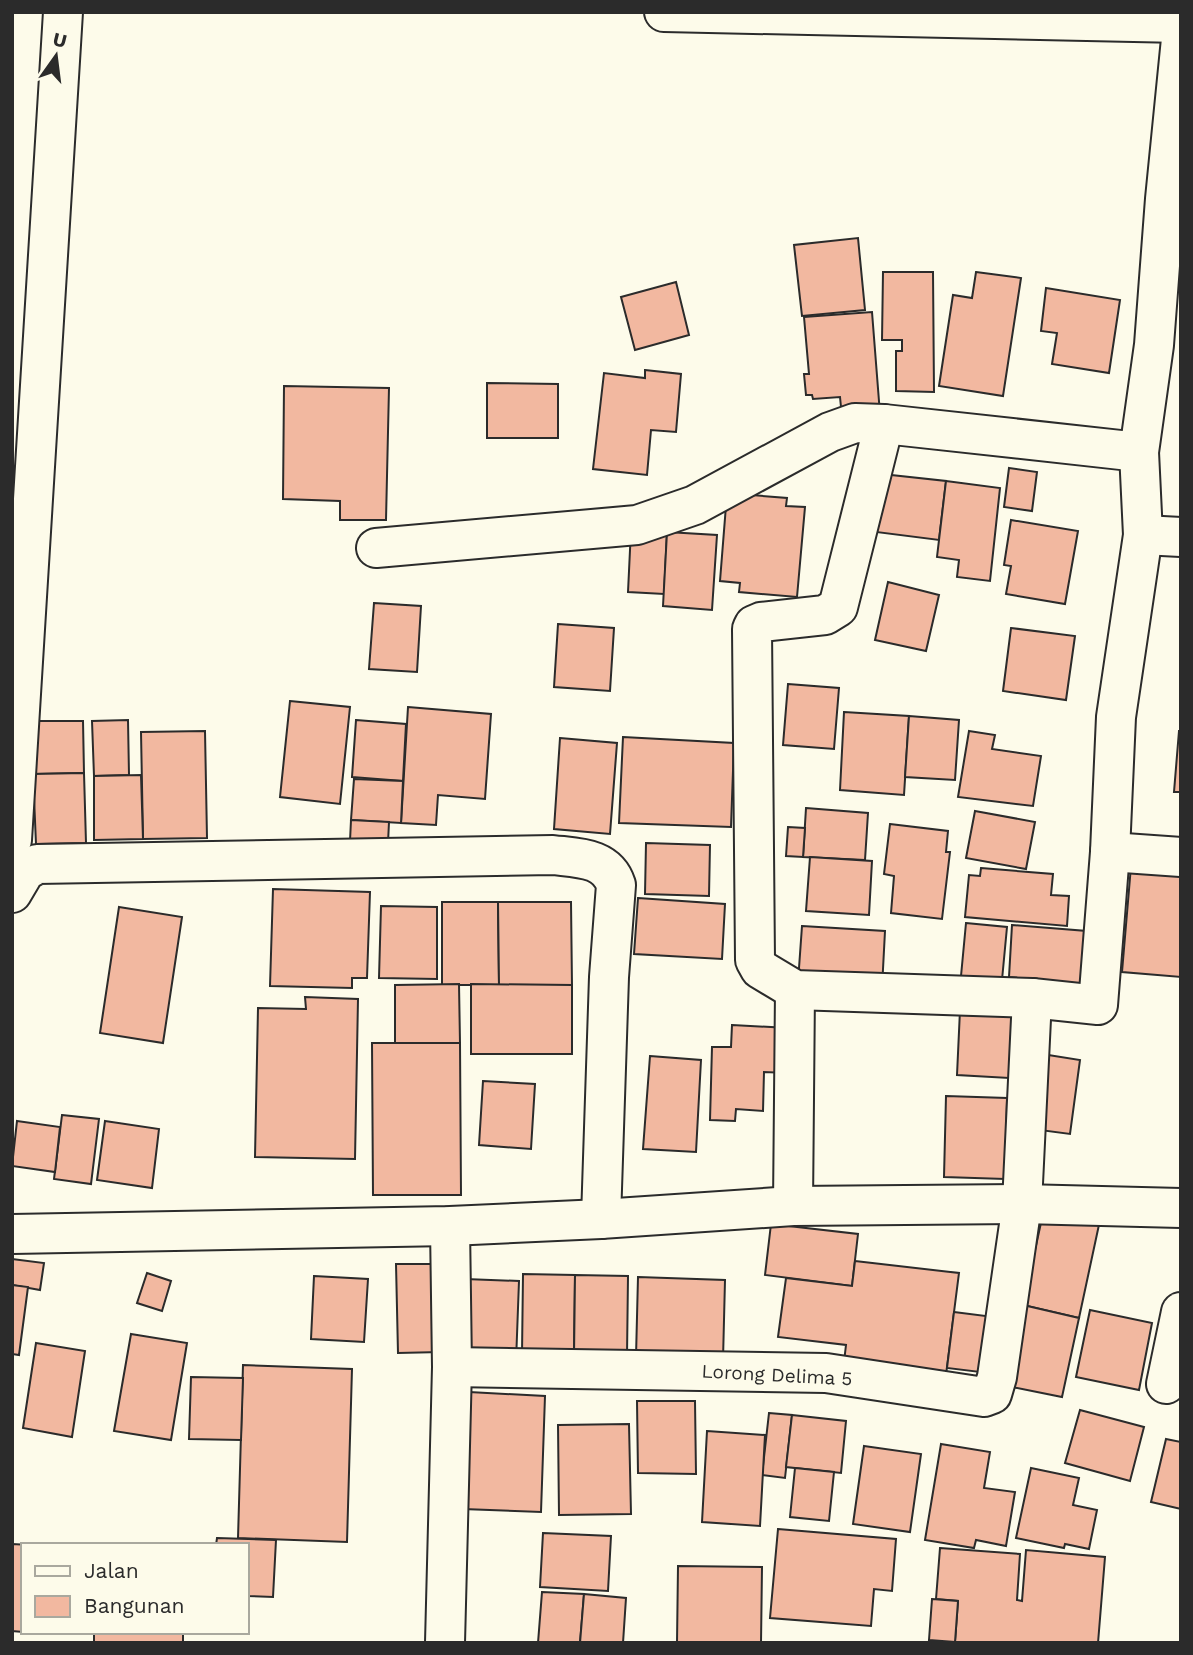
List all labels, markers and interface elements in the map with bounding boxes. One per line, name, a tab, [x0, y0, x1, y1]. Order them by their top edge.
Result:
north arrow	[21, 21, 91, 91]
text: U	[51, 27, 69, 53]
street label: Lorong Delima 5	[701, 1360, 853, 1390]
legend	[21, 1543, 248, 1634]
text: Jalan	[84, 1558, 139, 1583]
text: Bangunan	[84, 1593, 185, 1618]

